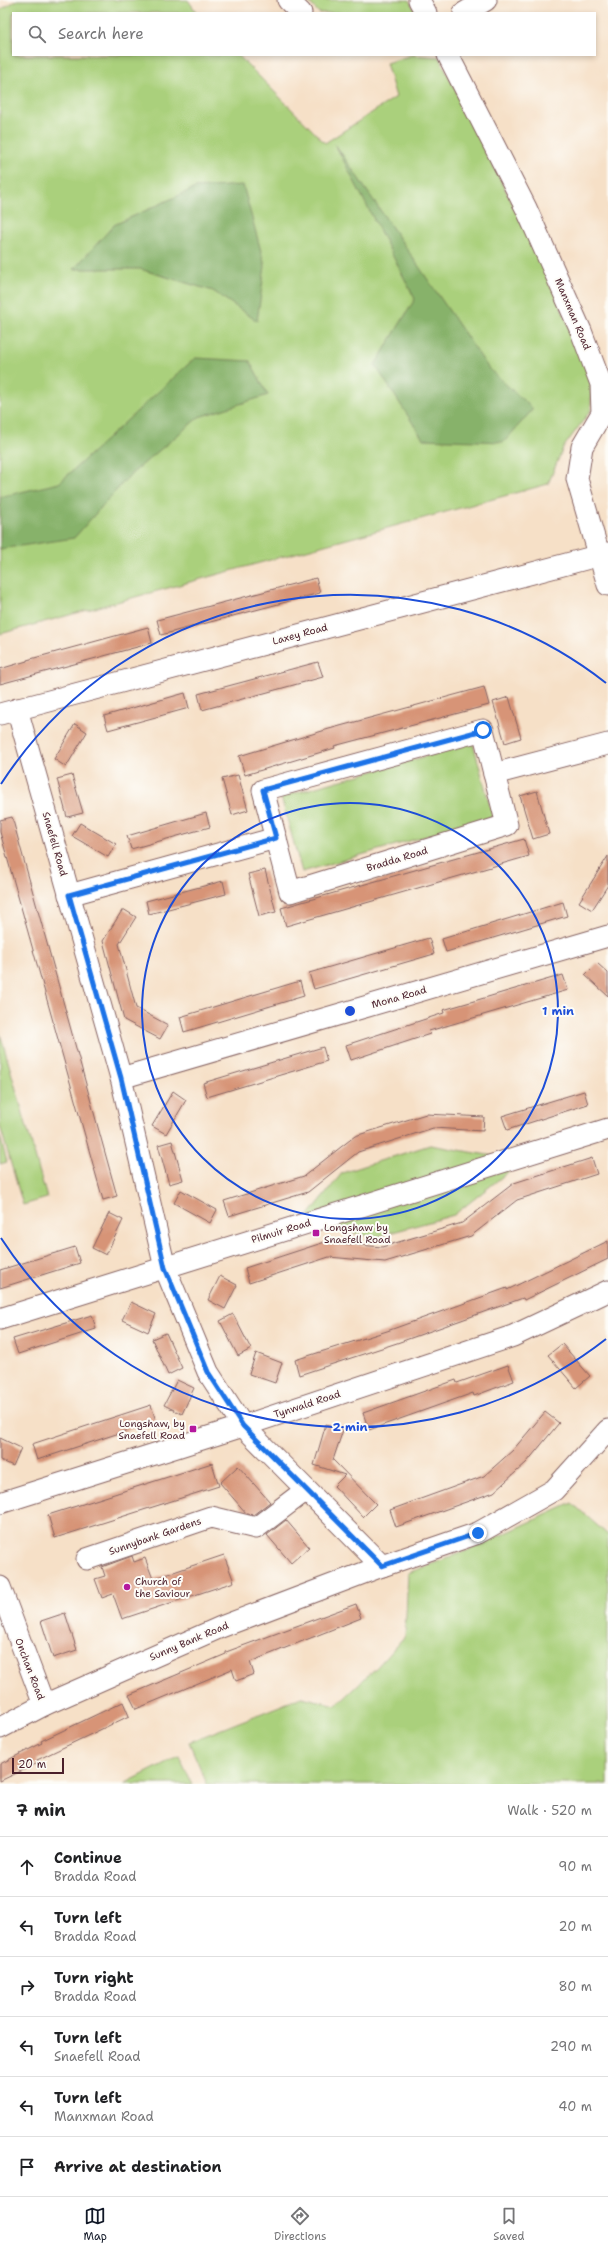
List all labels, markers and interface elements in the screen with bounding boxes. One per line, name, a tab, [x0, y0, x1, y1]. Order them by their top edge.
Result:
search box	[12, 12, 596, 56]
icon: search	[26, 23, 48, 45]
text: Search here	[58, 24, 144, 44]
street label: Manxman Road	[552, 276, 594, 352]
street label: Laxey Road	[271, 620, 330, 648]
route start	[474, 721, 492, 739]
street label: Snaefell Road	[40, 810, 71, 878]
street label: Bradda Road	[365, 843, 430, 874]
street label: Mona Road	[370, 983, 429, 1011]
text: 1 min	[542, 1003, 574, 1019]
centre of rings	[343, 1004, 357, 1018]
street label: Pilmuir Road	[250, 1216, 313, 1246]
place label: Longshaw by Snaefell Road	[324, 1221, 391, 1246]
marker: Longshaw by Snaefell Road	[311, 1228, 321, 1238]
street label: Tynwald Road	[272, 1387, 343, 1421]
place label: Longshaw, by Snaefell Road	[118, 1417, 186, 1442]
text: 2 min	[333, 1419, 368, 1435]
marker: Longshaw, by Snaefell Road	[188, 1424, 198, 1434]
street label: Sunnybank Gardens	[107, 1514, 203, 1558]
route end	[469, 1524, 487, 1542]
place label: Church of the Saviour	[135, 1575, 190, 1600]
marker: Church of the Saviour	[122, 1582, 132, 1592]
street label: Sunny Bank Road	[147, 1618, 231, 1664]
street label: Onchan Road	[12, 1636, 48, 1702]
scale bar	[12, 1756, 64, 1775]
text: 20 m	[18, 1757, 46, 1772]
text: 7 min	[16, 1799, 66, 1821]
text: Walk · 520 m	[507, 1802, 592, 1819]
text: Continue	[54, 1848, 122, 1868]
icon: ahead	[16, 1856, 38, 1878]
text: 90 m	[558, 1858, 592, 1875]
text: Bradda Road	[54, 1868, 136, 1885]
text: Turn left	[54, 1908, 122, 1928]
icon: left	[16, 1916, 38, 1938]
text: 20 m	[559, 1918, 592, 1935]
text: Bradda Road	[54, 1928, 136, 1945]
text: Turn right	[54, 1968, 134, 1988]
icon: right	[16, 1976, 38, 1998]
text: 80 m	[558, 1978, 592, 1995]
text: Bradda Road	[54, 1988, 136, 2005]
text: Turn left	[54, 2028, 122, 2048]
icon: left	[16, 2036, 38, 2058]
text: 290 m	[550, 2038, 592, 2055]
text: Snaefell Road	[54, 2048, 141, 2065]
text: Turn left	[54, 2088, 122, 2108]
icon: left	[16, 2096, 38, 2118]
text: 40 m	[558, 2098, 592, 2115]
text: Manxman Road	[54, 2108, 154, 2125]
icon: arrive	[16, 2156, 38, 2178]
text: Arrive at destination	[54, 2157, 222, 2177]
tab: Map	[83, 2205, 107, 2244]
tab: Directions	[274, 2205, 326, 2244]
tab: Saved	[493, 2205, 525, 2244]

